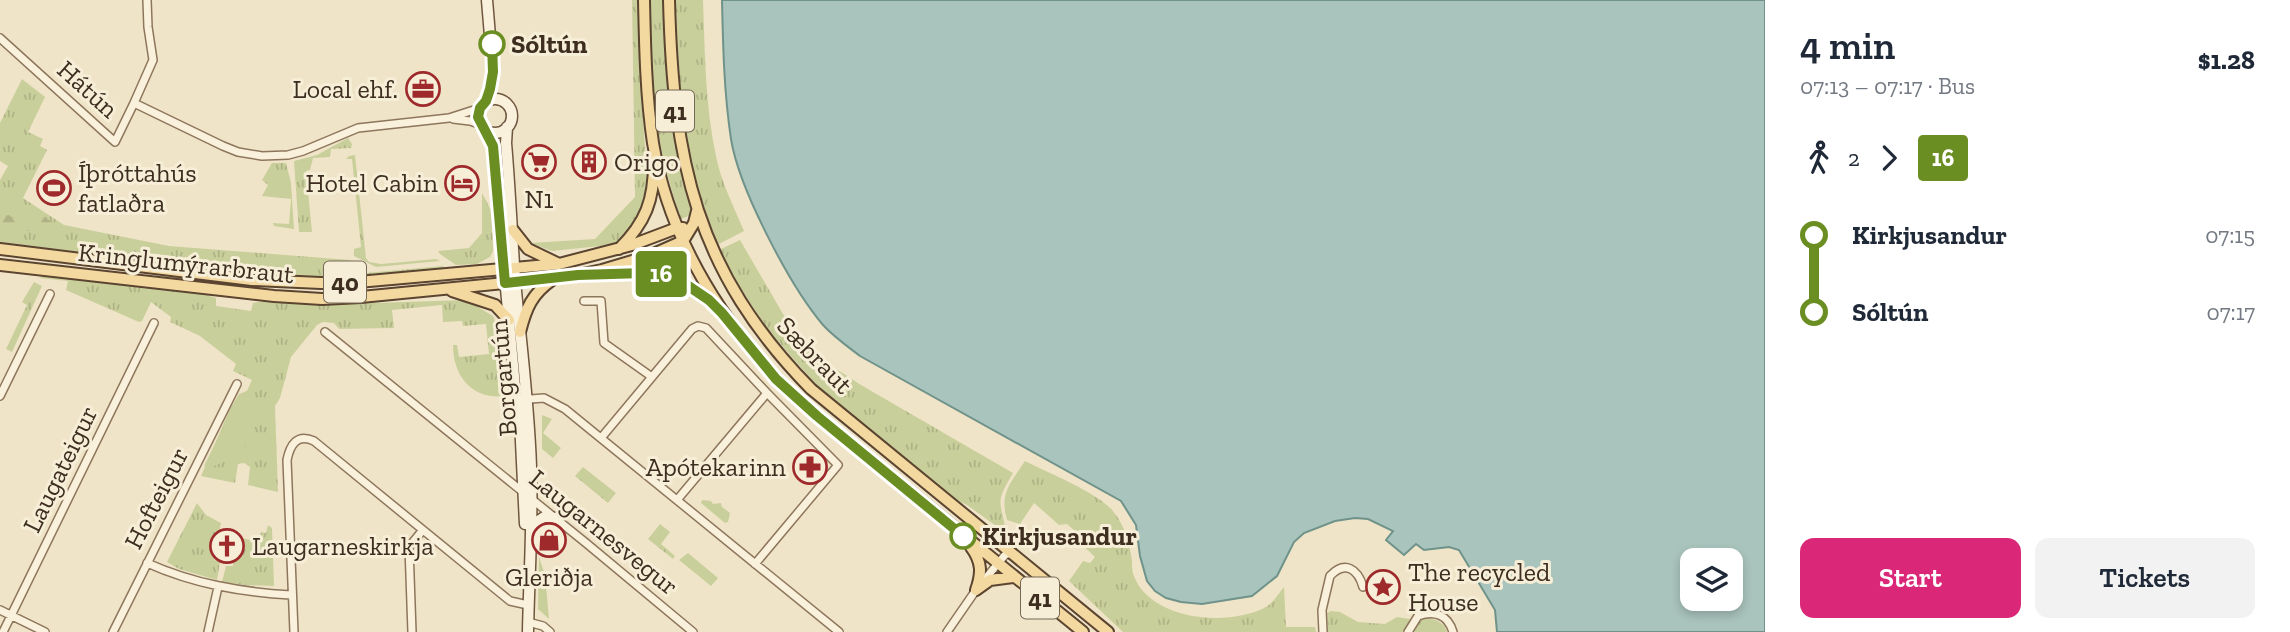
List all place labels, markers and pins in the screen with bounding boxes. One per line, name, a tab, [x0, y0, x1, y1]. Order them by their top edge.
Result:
place label: Sóltún	[511, 28, 588, 60]
marker: Sóltún	[479, 31, 505, 57]
office icon: Local ehf.	[404, 70, 442, 108]
place label: Local ehf.	[293, 73, 398, 105]
supermarket icon: N1	[520, 143, 558, 181]
building icon: Origo	[570, 143, 608, 181]
place label: Origo	[614, 146, 679, 178]
place label: Íþróttahús fatlaðra	[78, 157, 197, 219]
hotel icon: Hotel Cabin	[443, 164, 481, 202]
place label: Hotel Cabin	[306, 167, 438, 199]
sports icon: Íþróttahús fatlaðra	[35, 169, 73, 207]
place label: N1	[524, 183, 554, 215]
pharmacy icon: Apótekarinn	[791, 448, 829, 486]
place label: Apótekarinn	[646, 451, 786, 483]
place label: Kirkjusandur	[982, 520, 1137, 552]
shop icon: Gleriðja	[530, 521, 568, 559]
marker: Kirkjusandur	[950, 523, 976, 549]
church icon: Laugarneskirkja	[208, 527, 246, 565]
place label: Laugarneskirkja	[252, 530, 434, 562]
place label: The recycled House	[1408, 556, 1550, 618]
place label: Gleriðja	[505, 561, 593, 593]
place icon: The recycled House	[1364, 568, 1402, 606]

